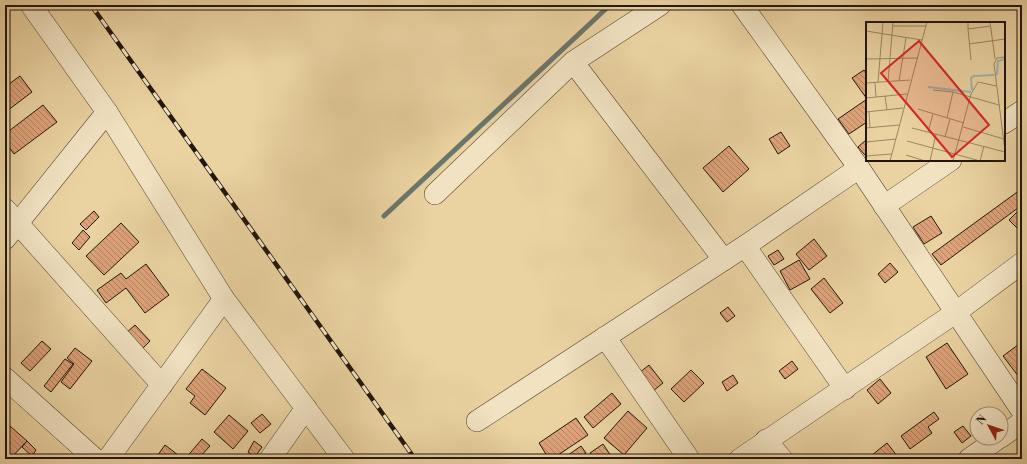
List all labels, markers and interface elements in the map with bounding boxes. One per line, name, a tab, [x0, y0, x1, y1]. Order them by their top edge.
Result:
inset map	[866, 22, 1005, 161]
north arrow	[969, 406, 1009, 446]
text: N	[974, 412, 990, 428]

